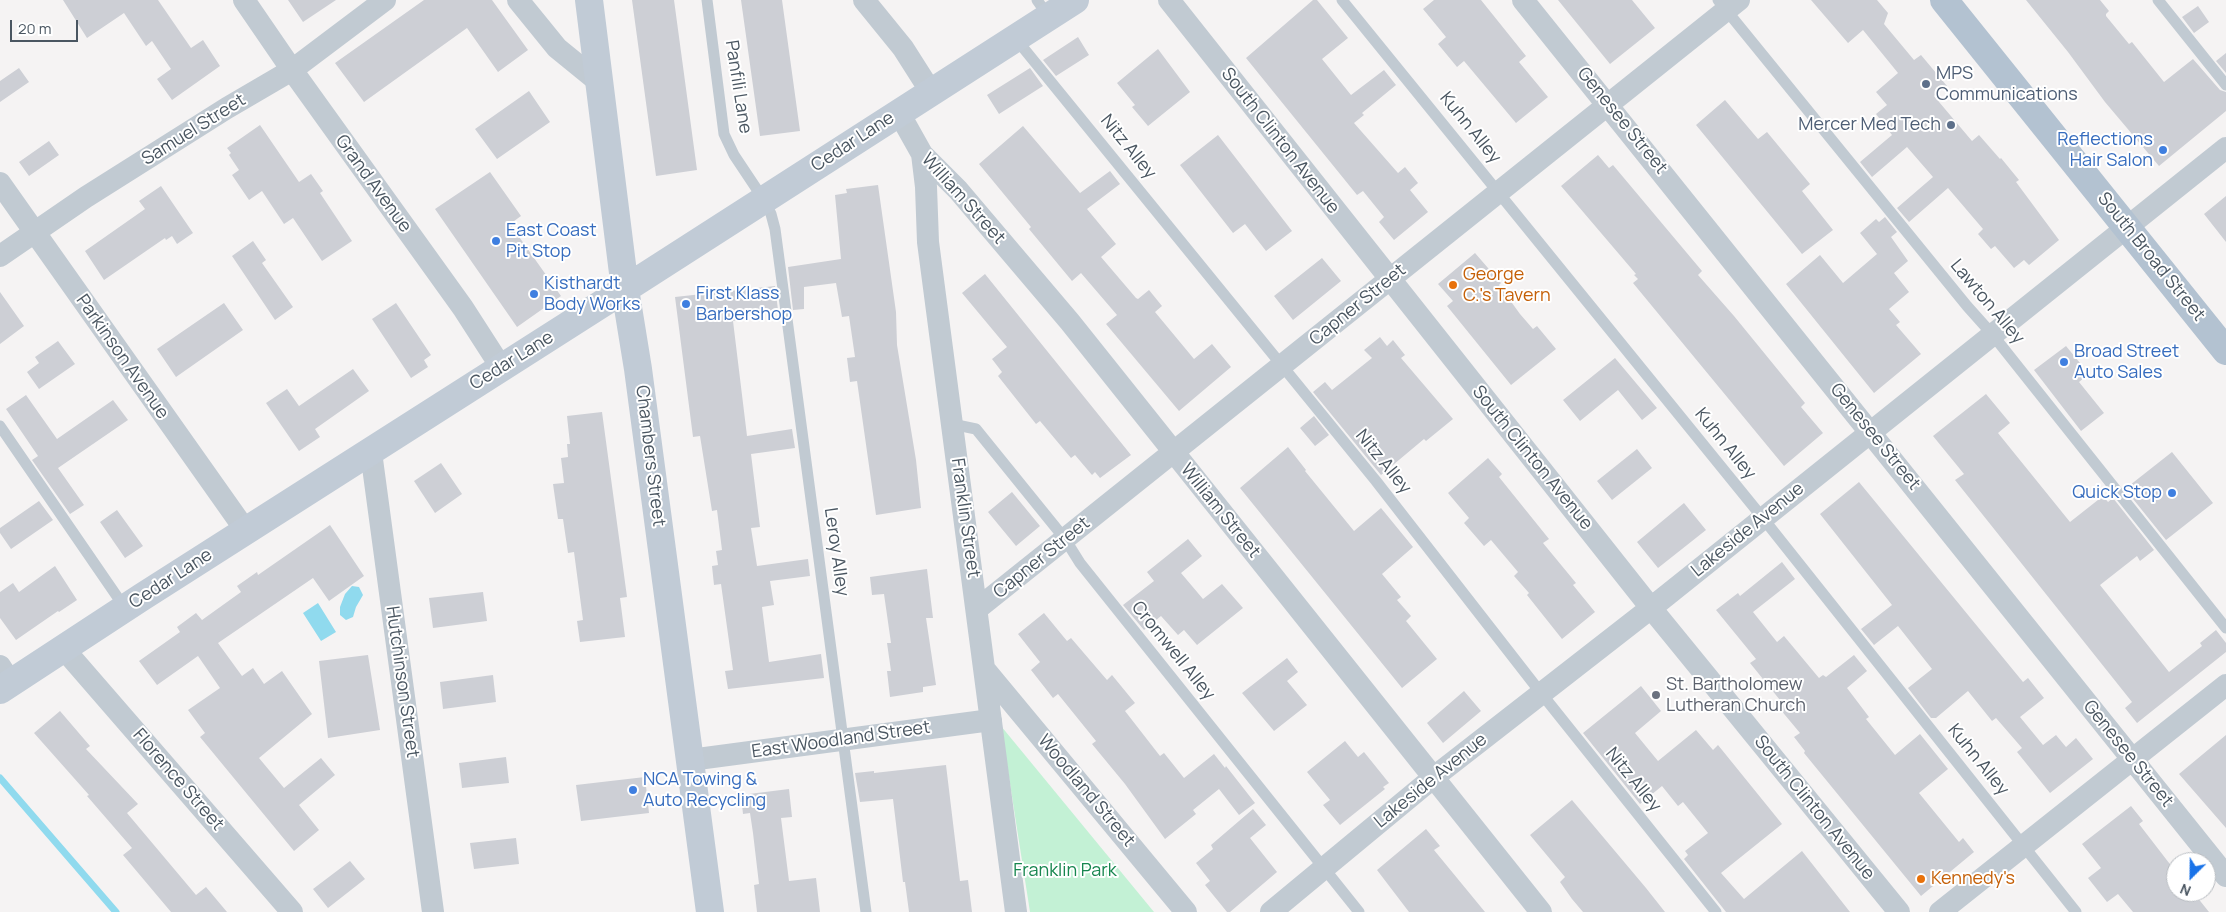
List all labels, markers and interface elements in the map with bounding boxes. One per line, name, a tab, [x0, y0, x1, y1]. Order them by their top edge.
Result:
scale bar	[12, 10, 80, 42]
text: 20 m	[18, 18, 51, 39]
street label: Panfili Lane	[720, 39, 756, 135]
street label: Genesee Street	[1572, 63, 1672, 179]
place label: MPS Communications	[1936, 63, 2078, 106]
street label: South Clinton Avenue	[1216, 64, 1344, 218]
marker: MPS Communications	[1920, 78, 1932, 90]
street label: Kuhn Alley	[1435, 88, 1505, 168]
street label: Samuel Street	[138, 90, 250, 170]
street label: Cedar Lane	[807, 107, 899, 177]
street label: Nitz Alley	[1096, 110, 1160, 184]
place label: Mercer Med Tech	[1798, 114, 1941, 136]
marker: Mercer Med Tech	[1945, 119, 1957, 131]
place label: Reflections Hair Salon	[2057, 129, 2153, 172]
street label: Grand Avenue	[330, 131, 416, 237]
marker: Reflections Hair Salon	[2157, 144, 2169, 156]
street label: William Street	[916, 149, 1010, 249]
street label: South Broad Street	[2093, 188, 2209, 326]
place label: East Coast Pit Stop	[506, 220, 597, 262]
marker: East Coast Pit Stop	[490, 235, 502, 247]
street label: Lawton Alley	[1945, 255, 2029, 349]
street label: Capner Street	[1305, 260, 1411, 350]
place label: George C.'s Tavern	[1463, 264, 1551, 306]
place label: Kisthardt Body Works	[544, 273, 641, 316]
marker: George C.'s Tavern	[1447, 279, 1459, 291]
place label: First Klass Barbershop	[696, 283, 792, 326]
marker: Kisthardt Body Works	[528, 288, 540, 300]
street label: Parkinson Avenue	[71, 291, 173, 423]
marker: First Klass Barbershop	[680, 298, 692, 310]
street label: Cedar Lane	[466, 327, 558, 395]
place label: Broad Street Auto Sales	[2074, 341, 2179, 384]
marker: Broad Street Auto Sales	[2058, 356, 2070, 368]
street label: Genesee Street	[1825, 379, 1925, 495]
street label: South Clinton Avenue	[1467, 382, 1597, 534]
street label: Chambers Street	[631, 384, 669, 528]
street label: Kuhn Alley	[1690, 404, 1760, 484]
street label: Nitz Alley	[1351, 425, 1415, 499]
street label: Franklin Street	[946, 457, 984, 579]
street label: William Street	[1175, 460, 1265, 562]
street label: Lakeside Avenue	[1687, 478, 1809, 582]
place label: Quick Stop	[2072, 482, 2162, 504]
marker: Quick Stop	[2166, 487, 2178, 499]
street label: Leroy Alley	[819, 506, 853, 598]
street label: Capner Street	[989, 513, 1095, 603]
street label: Cedar Lane	[125, 544, 217, 614]
street label: Cromwell Alley	[1127, 597, 1219, 705]
street label: Hutchinson Street	[381, 605, 423, 759]
place label: St. Bartholomew Lutheran Church	[1666, 674, 1806, 716]
marker: St. Bartholomew Lutheran Church	[1650, 689, 1662, 701]
street label: Genesee Street	[2078, 696, 2178, 812]
street label: East Woodland Street	[750, 717, 932, 763]
street label: Kuhn Alley	[1943, 720, 2013, 800]
street label: Florence Street	[128, 725, 228, 835]
street label: Lakeside Avenue	[1370, 729, 1492, 833]
street label: Woodland Street	[1033, 731, 1139, 851]
street label: South Clinton Avenue	[1749, 732, 1879, 884]
street label: Nitz Alley	[1601, 743, 1665, 817]
place label: NCA Towing & Auto Recycling	[643, 769, 766, 812]
marker: NCA Towing & Auto Recycling	[627, 784, 639, 796]
north arrow	[2166, 852, 2216, 902]
park label: Franklin Park	[1013, 860, 1117, 882]
place label: Kennedy's	[1931, 868, 2015, 890]
marker: Kennedy's	[1915, 873, 1927, 885]
text: N	[2177, 880, 2194, 901]

